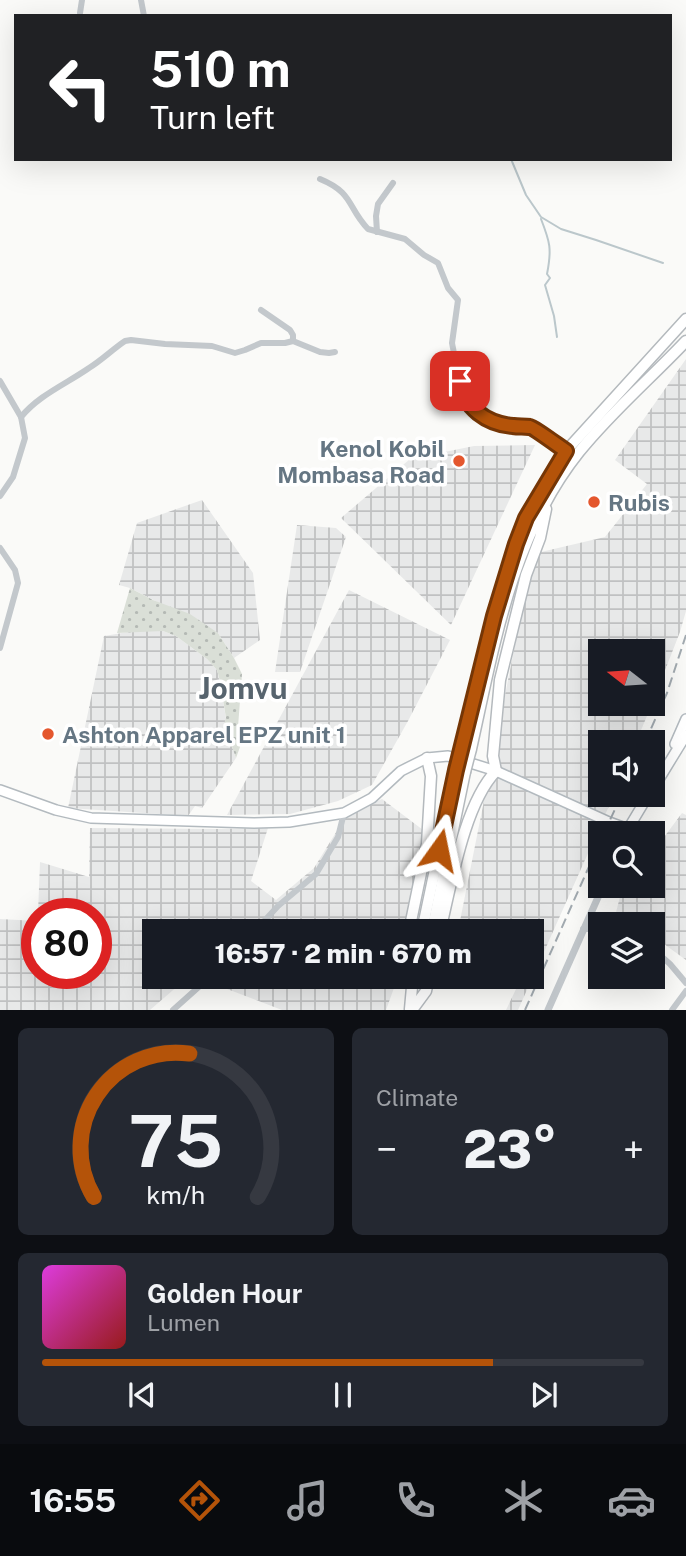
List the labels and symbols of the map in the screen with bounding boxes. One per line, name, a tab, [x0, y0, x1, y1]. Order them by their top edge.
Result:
pin	[430, 351, 490, 411]
place label: Kenol Kobil Mombasa Road	[277, 435, 445, 488]
marker: Kenol Kobil Mombasa Road	[451, 453, 467, 469]
place label: Rubis	[608, 489, 670, 516]
marker: Rubis	[586, 494, 602, 510]
north arrow	[588, 639, 665, 716]
district label: Jomvu	[198, 670, 288, 706]
place label: Ashton Apparel EPZ unit 1	[62, 721, 346, 748]
marker: Ashton Apparel EPZ unit 1	[40, 726, 56, 742]
position arrow	[402, 813, 476, 887]
speed limit sign: 80	[21, 898, 112, 989]

